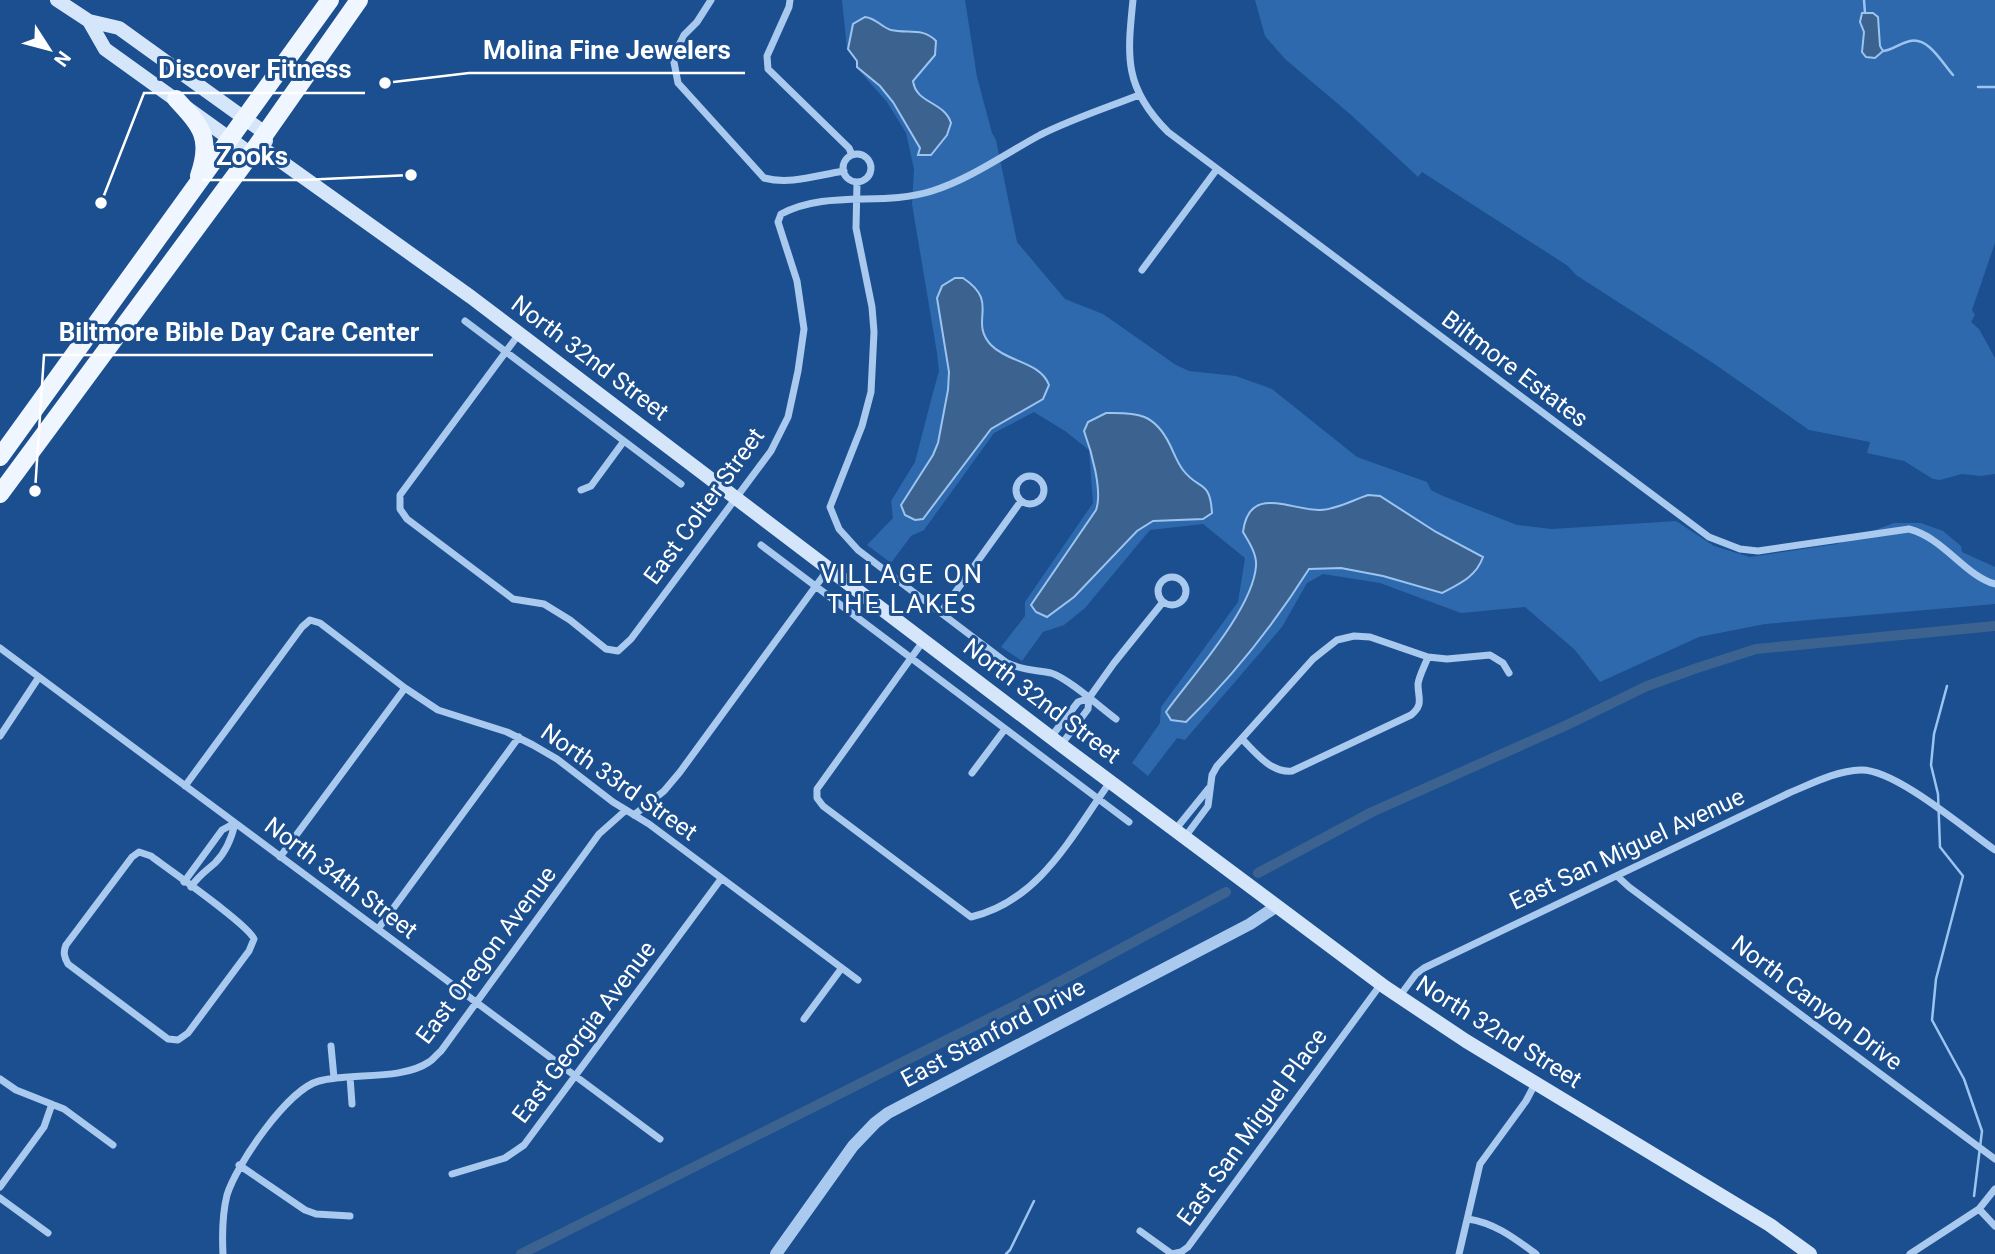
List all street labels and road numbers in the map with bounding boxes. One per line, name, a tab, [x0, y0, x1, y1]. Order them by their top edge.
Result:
street label: North 32nd Street	[506, 290, 674, 426]
street label: Biltmore Estates	[1436, 305, 1594, 433]
street label: East Colter Street	[638, 422, 770, 589]
street label: North 32nd Street	[958, 633, 1126, 769]
street label: North 33rd Street	[536, 718, 703, 846]
street label: East San Miguel Avenue	[1505, 782, 1749, 916]
street label: North 34th Street	[259, 811, 423, 945]
street label: East Oregon Avenue	[410, 861, 562, 1049]
street label: North Canyon Drive	[1726, 930, 1908, 1076]
street label: East Georgia Avenue	[507, 936, 661, 1128]
street label: North 32nd Street	[1411, 970, 1587, 1094]
street label: East Stanford Drive	[896, 973, 1090, 1093]
street label: East San Miguel Place	[1171, 1023, 1333, 1231]

